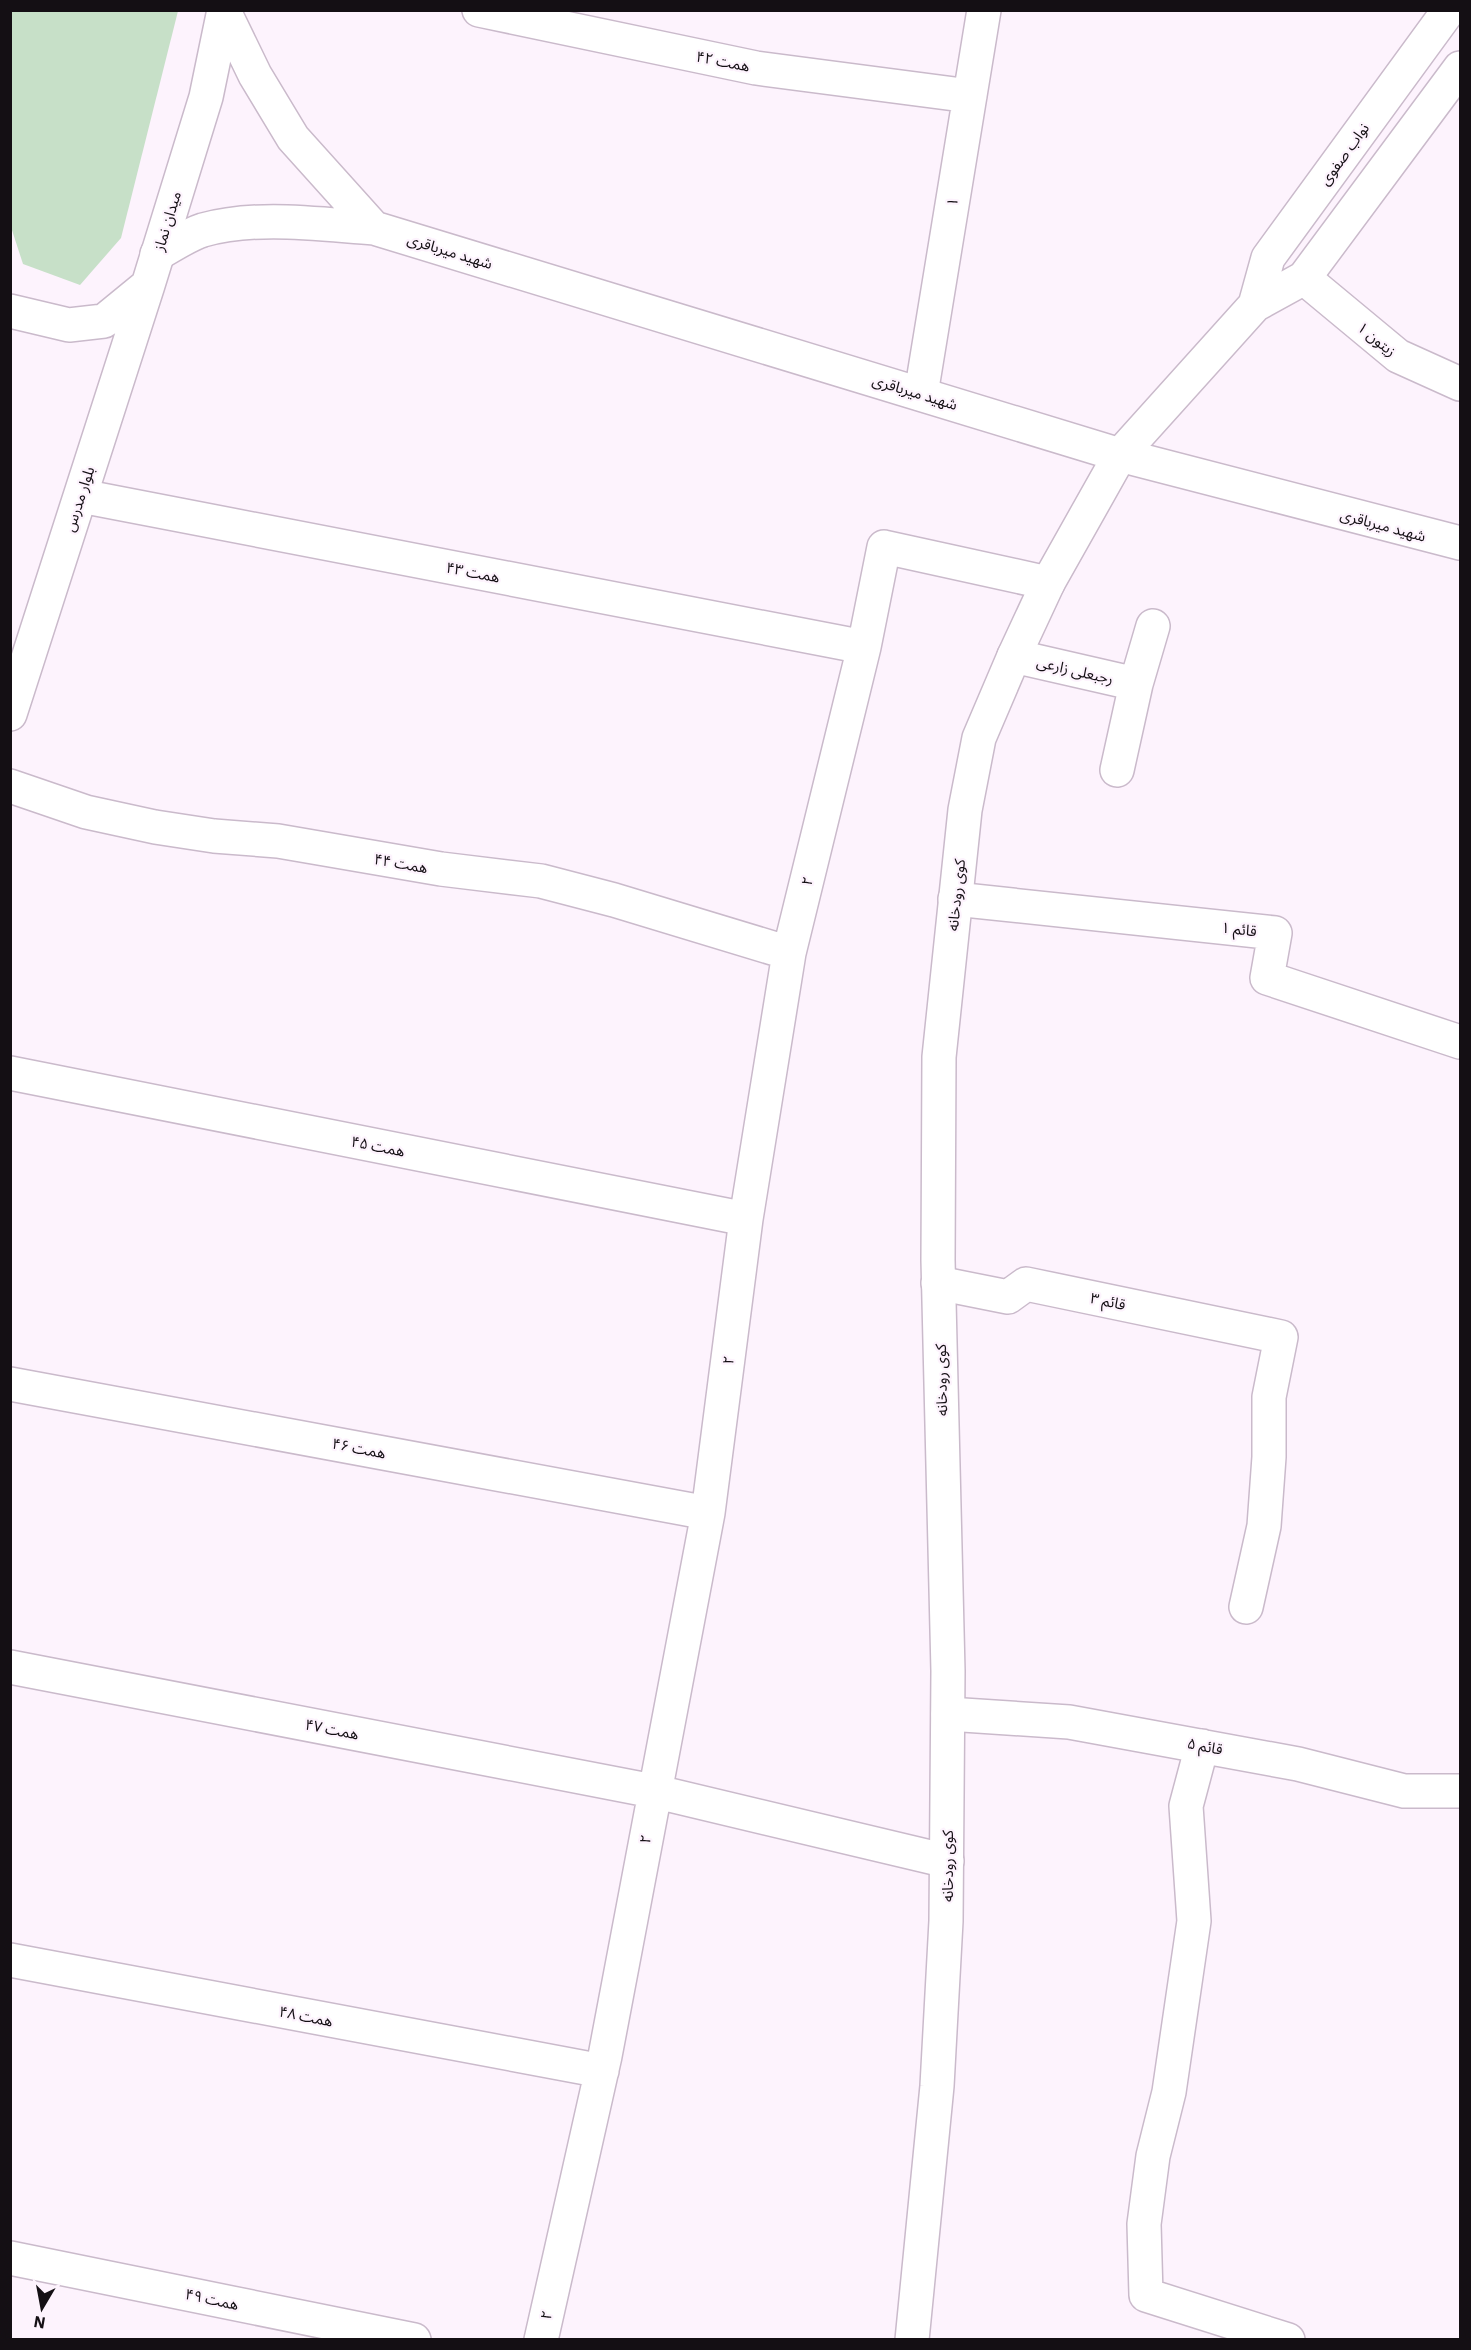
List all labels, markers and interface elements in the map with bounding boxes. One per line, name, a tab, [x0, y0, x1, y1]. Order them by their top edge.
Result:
street label: همت ۴۲	[694, 46, 752, 76]
street label: نواب صفوی	[1315, 119, 1373, 189]
street label: میدان نماز	[149, 189, 185, 254]
street label: ۱	[942, 196, 962, 208]
street label: شهید میرباقری	[405, 229, 495, 273]
street label: زیتون ۱	[1354, 318, 1400, 360]
street label: شهید میرباقری	[870, 370, 960, 414]
street label: بلوار مدرس	[60, 464, 98, 534]
street label: شهید میرباقری	[1338, 504, 1428, 546]
street label: همت ۴۳	[444, 557, 502, 587]
street label: رجبعلی زارعی	[1035, 652, 1115, 688]
street label: همت ۴۴	[373, 849, 429, 877]
street label: کوی رودخانه	[943, 857, 969, 932]
street label: ۲	[797, 875, 817, 887]
street label: قائم ۱	[1220, 918, 1258, 942]
street label: همت ۴۵	[349, 1131, 407, 1161]
street label: قائم ۳	[1088, 1288, 1128, 1316]
street label: کوی رودخانه	[931, 1343, 951, 1416]
street label: ۲	[718, 1355, 738, 1365]
street label: همت ۴۶	[330, 1433, 388, 1463]
street label: همت ۴۷	[303, 1714, 361, 1744]
street label: قائم ۵	[1185, 1733, 1225, 1761]
street label: کوی رودخانه	[938, 1829, 957, 1902]
street label: ۲	[635, 1833, 655, 1845]
street label: همت ۴۸	[277, 2001, 335, 2031]
north arrow	[12, 2278, 72, 2338]
street label: همت ۴۹	[183, 2284, 241, 2314]
street label: ۲	[536, 2309, 556, 2321]
text: N	[32, 2312, 47, 2334]

